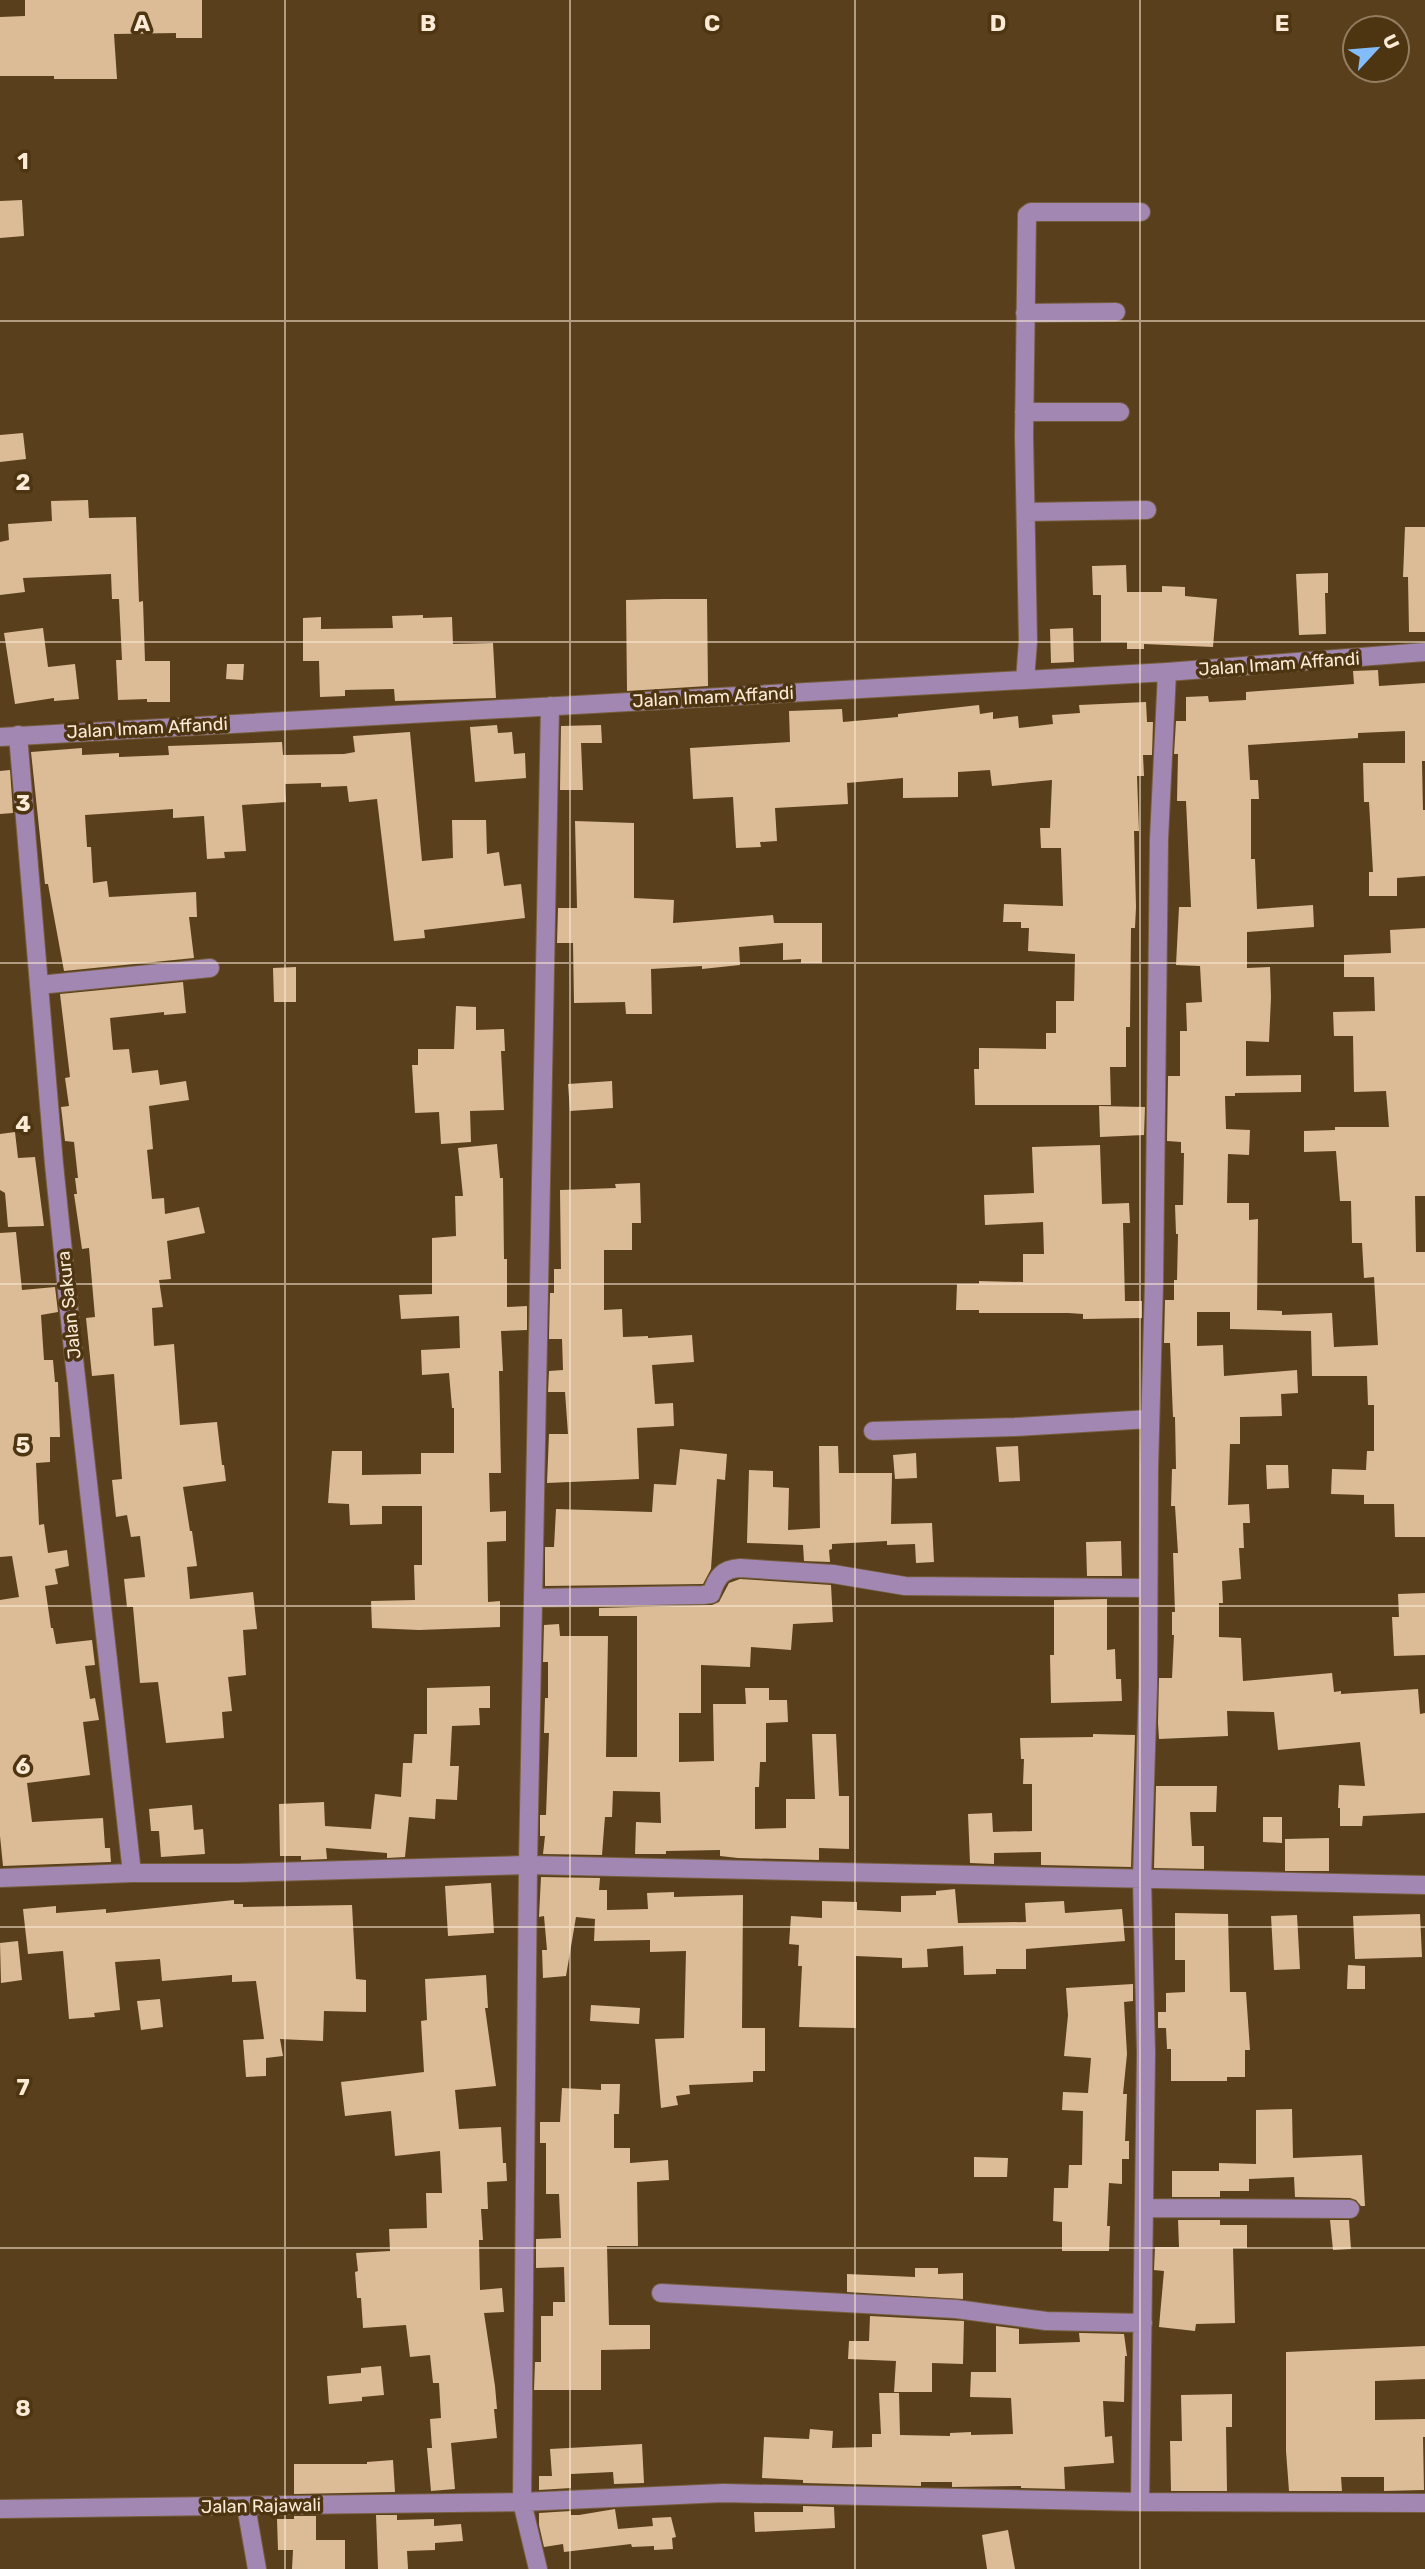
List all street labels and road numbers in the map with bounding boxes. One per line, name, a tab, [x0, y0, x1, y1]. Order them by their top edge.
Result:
street label: Jalan Imam Affandi	[1198, 647, 1360, 681]
street label: Jalan Imam Affandi	[632, 682, 794, 712]
street label: Jalan Imam Affandi	[66, 713, 228, 743]
street label: Jalan Sakura	[52, 1250, 86, 1360]
street label: Jalan Rajawali	[201, 2494, 321, 2518]

